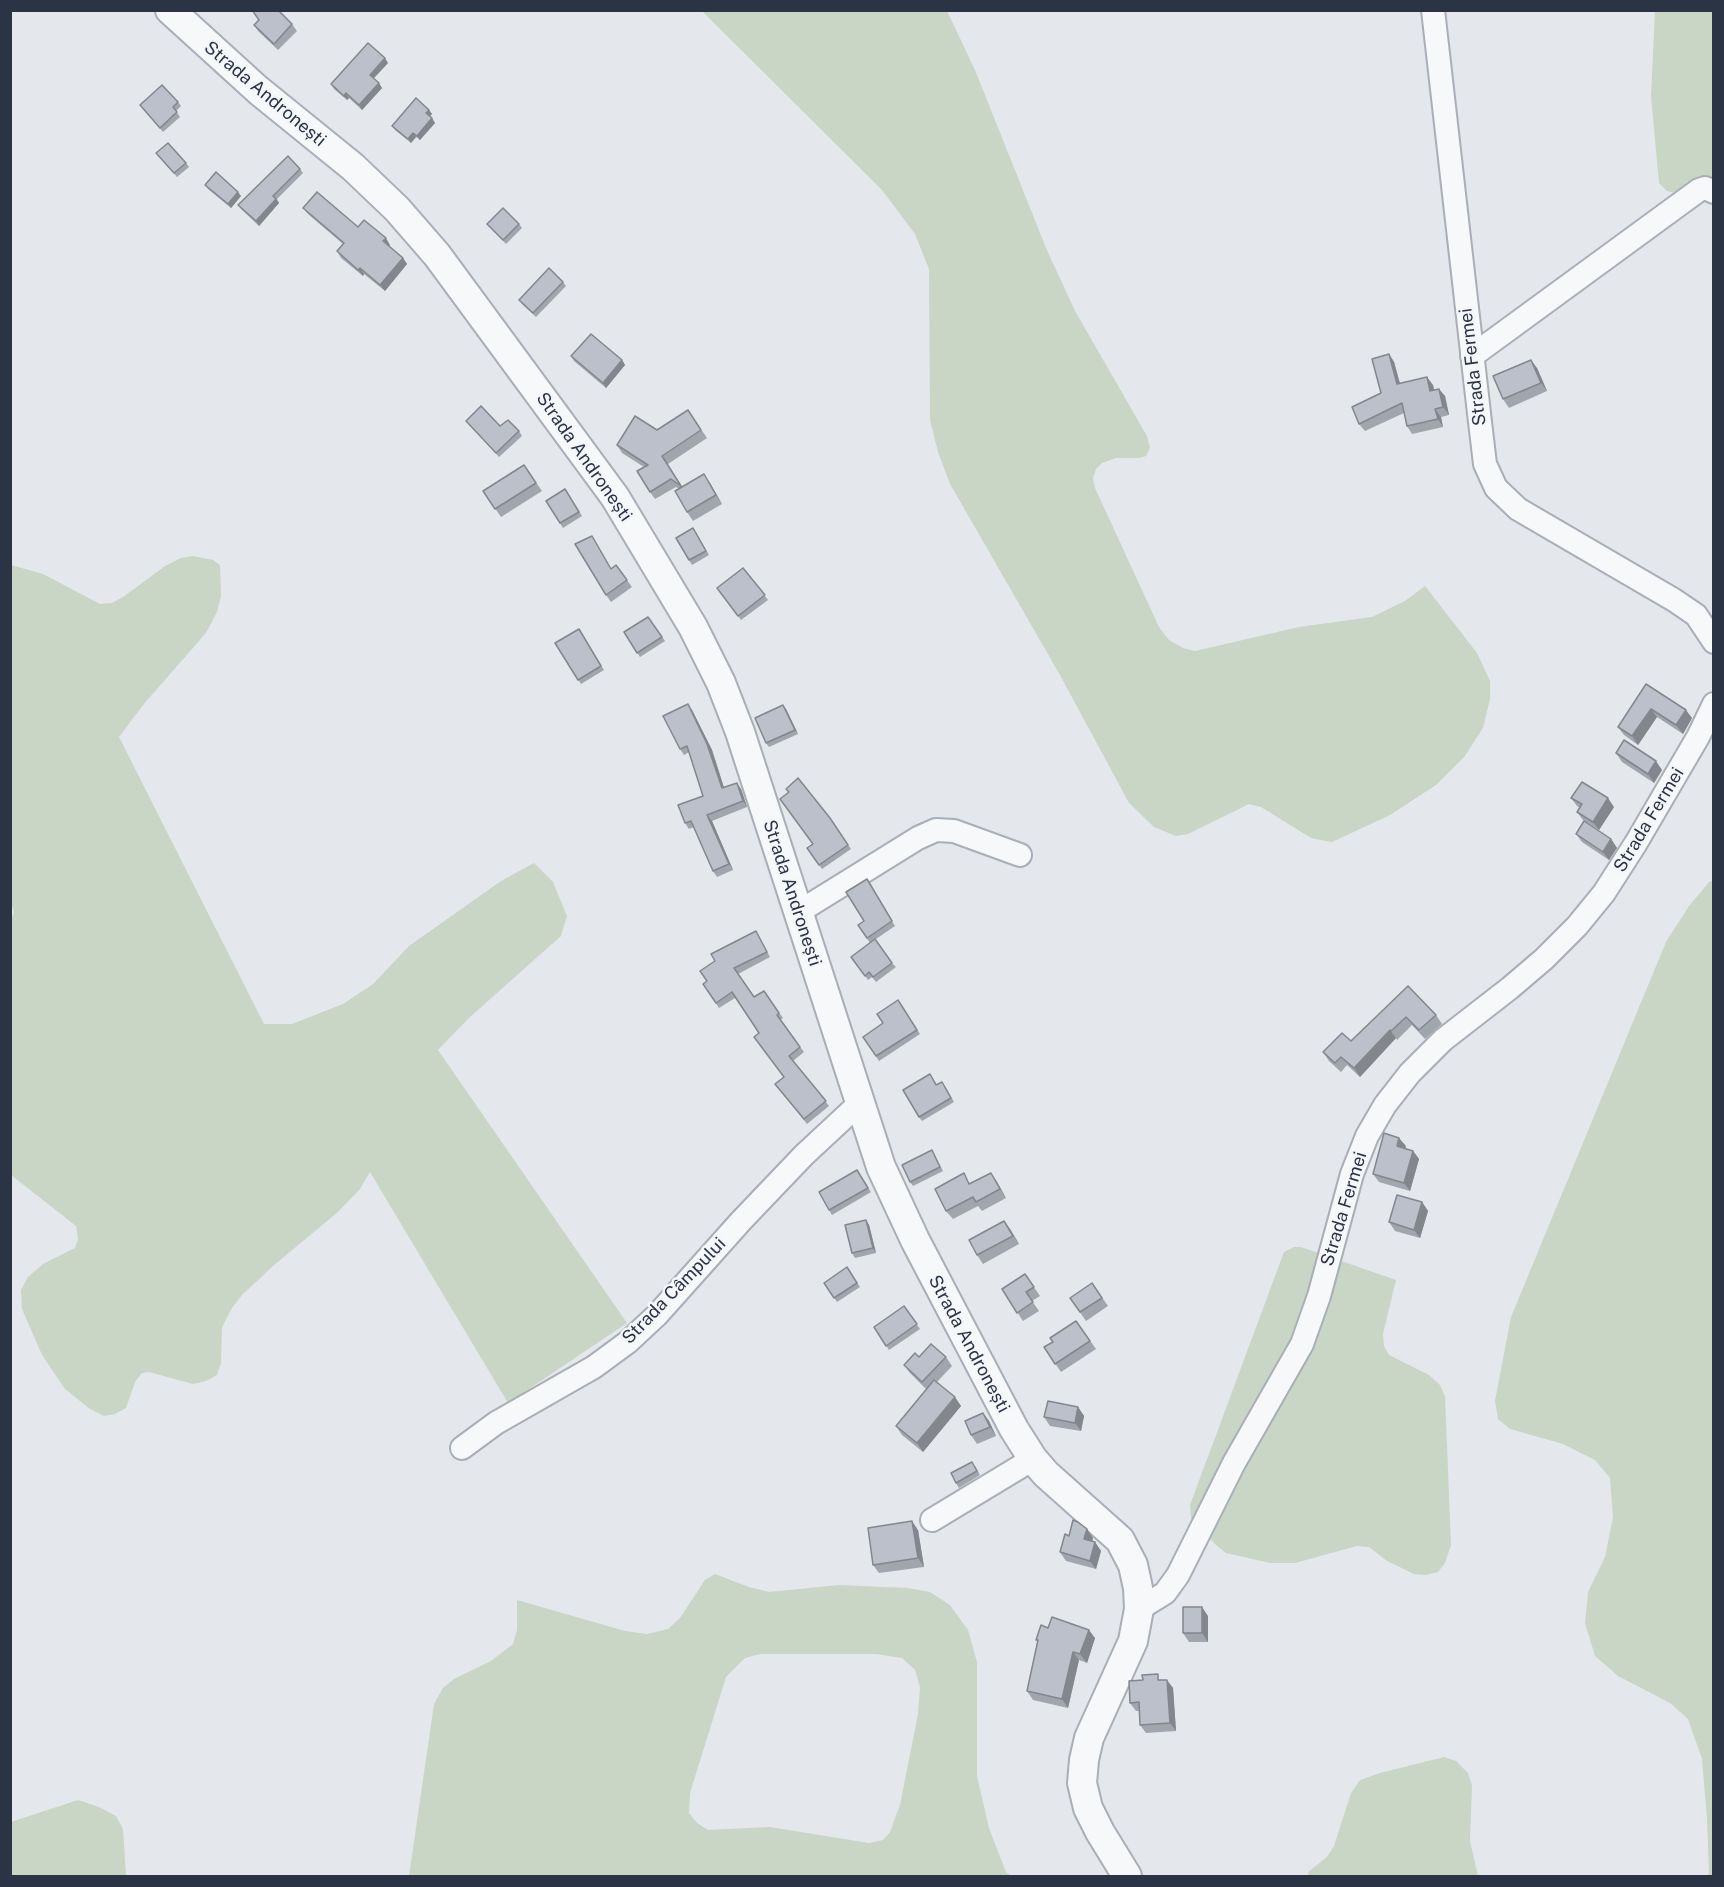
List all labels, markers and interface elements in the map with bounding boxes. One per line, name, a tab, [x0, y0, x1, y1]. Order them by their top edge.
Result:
street label: Strada Andronești	[200, 37, 330, 151]
street label: Strada Fermei	[1455, 307, 1491, 427]
street label: Strada Andronești	[531, 388, 637, 526]
street label: Strada Fermei	[1609, 764, 1689, 876]
street label: Strada Andronești	[758, 817, 826, 969]
street label: Strada Fermei	[1316, 1149, 1372, 1269]
street label: Strada Câmpului	[618, 1233, 730, 1349]
street label: Strada Andronești	[924, 1272, 1014, 1416]

